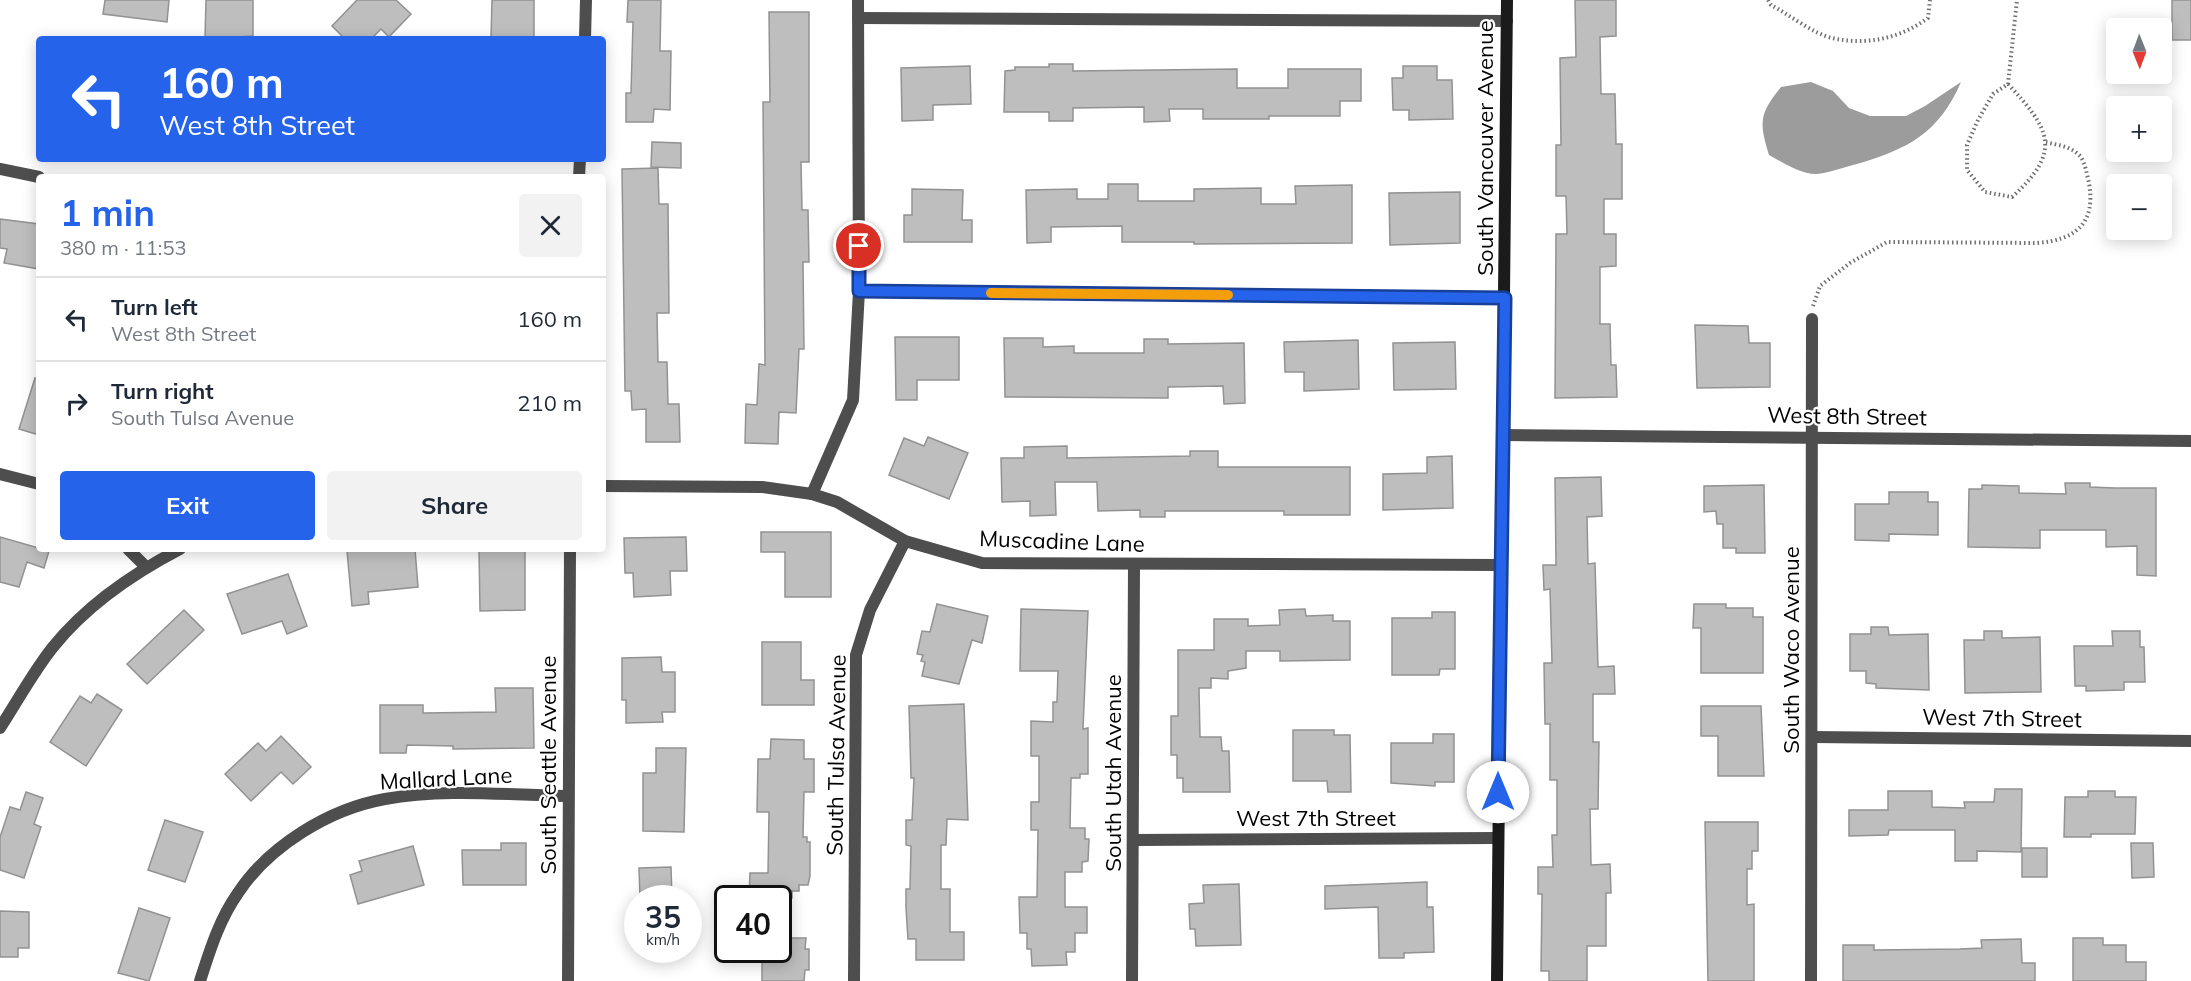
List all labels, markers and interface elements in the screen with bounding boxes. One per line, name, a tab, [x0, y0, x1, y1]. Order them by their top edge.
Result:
north arrow	[2106, 18, 2172, 84]
map controls	[2106, 18, 2172, 240]
street label: South Vancouver Avenue	[1471, 20, 1499, 276]
text: 160 m	[159, 56, 284, 109]
icon: left	[60, 60, 138, 138]
button: +	[2106, 96, 2172, 162]
text: West 8th Street	[159, 108, 355, 142]
button: −	[2106, 174, 2172, 240]
text: 1 min	[60, 190, 155, 235]
button: close	[519, 194, 582, 257]
pin	[833, 220, 884, 271]
icon: arrive	[842, 229, 875, 262]
text: 380 m · 11:53	[60, 235, 186, 260]
text: Turn left	[111, 293, 198, 321]
icon: left	[60, 303, 93, 336]
text: 160 m	[517, 305, 582, 333]
text: West 8th Street	[111, 321, 256, 346]
text: Turn right	[111, 377, 214, 405]
icon: right	[60, 387, 93, 420]
text: 210 m	[517, 389, 582, 417]
street label: West 8th Street	[1767, 401, 1927, 431]
text: South Tulsa Avenue	[111, 405, 294, 430]
button: Exit	[60, 471, 315, 540]
button: Share	[327, 471, 582, 540]
street label: Muscadine Lane	[979, 524, 1145, 558]
street label: South Waco Avenue	[1777, 546, 1805, 754]
street label: South Tulsa Avenue	[820, 654, 852, 856]
street label: South Seattle Avenue	[534, 656, 562, 874]
street label: South Utah Avenue	[1099, 674, 1127, 872]
street label: West 7th Street	[1922, 703, 2082, 733]
position arrow	[1466, 760, 1530, 824]
street label: Mallard Lane	[379, 761, 513, 795]
street label: West 7th Street	[1236, 804, 1396, 832]
speed limit sign: 40	[714, 885, 792, 963]
text: 35	[645, 898, 681, 936]
text: km/h	[646, 930, 680, 949]

